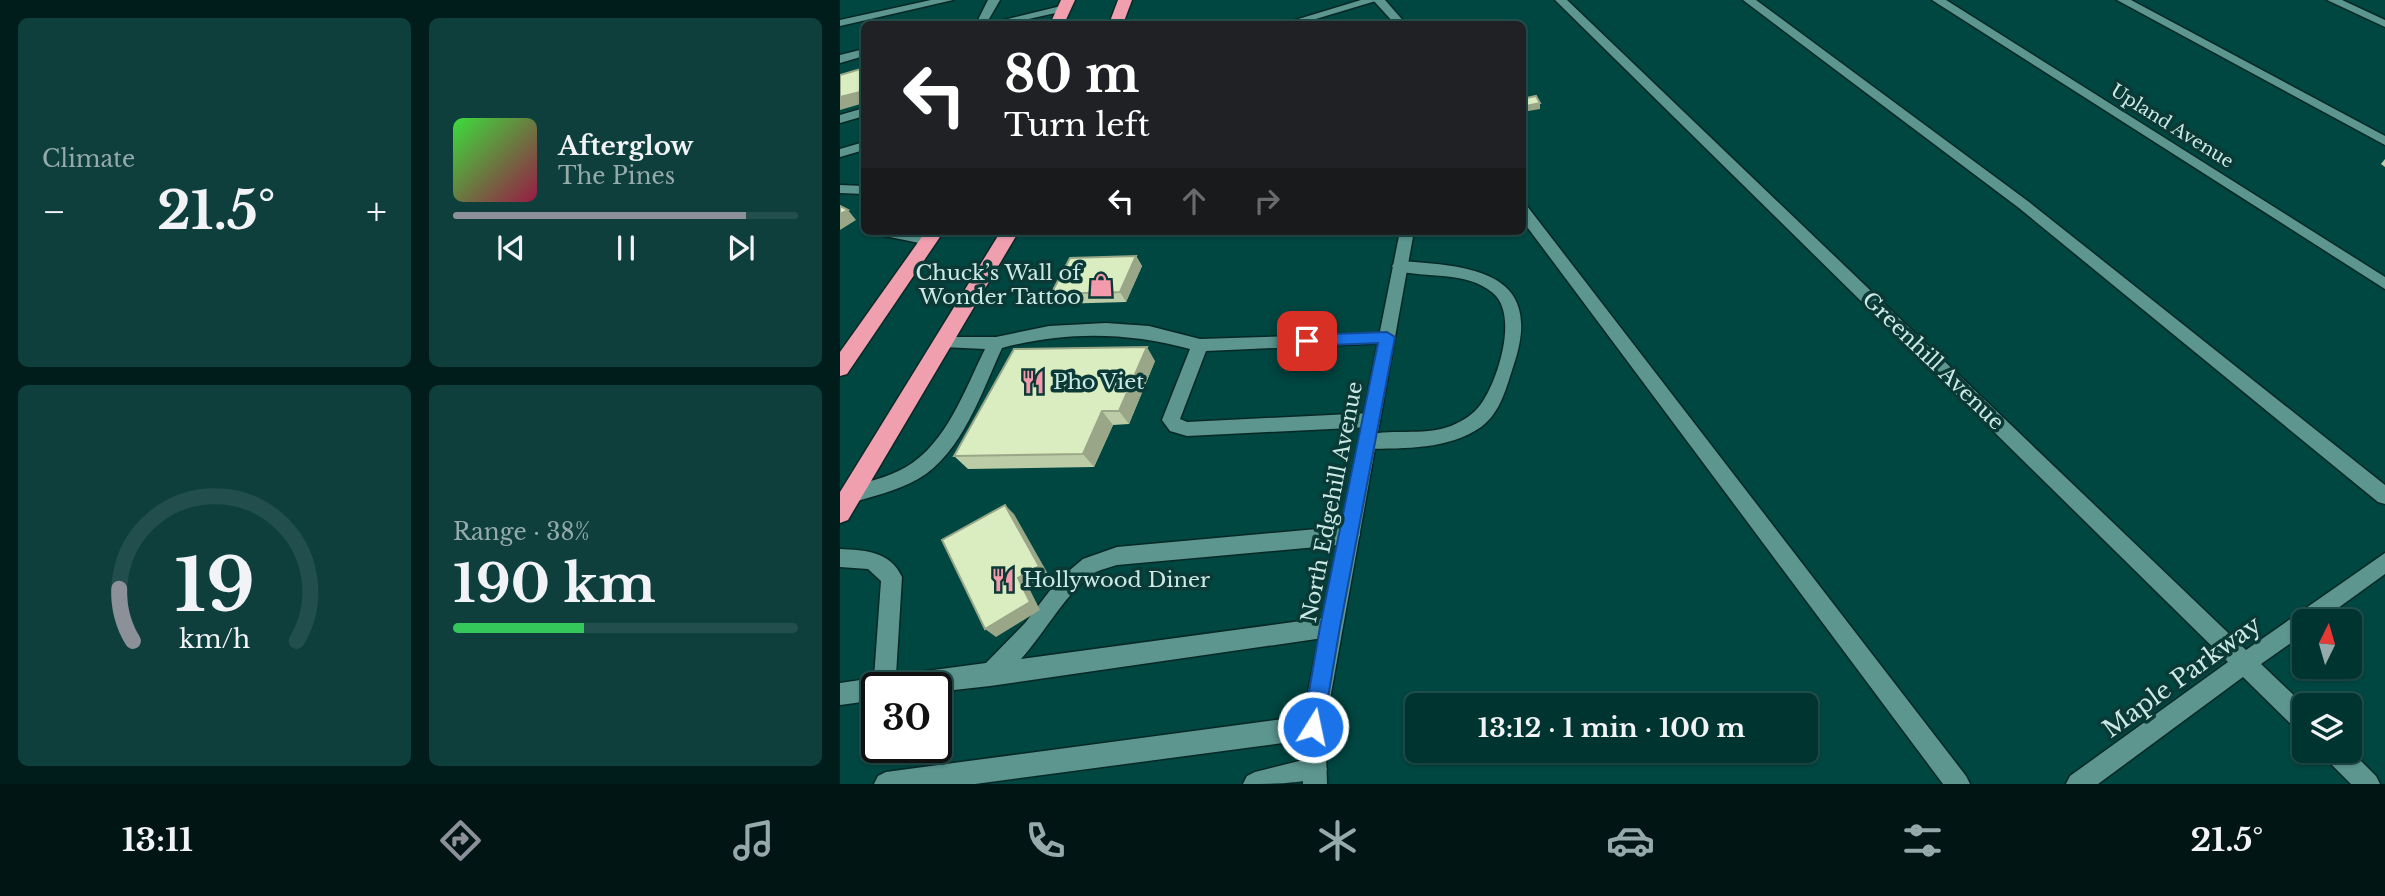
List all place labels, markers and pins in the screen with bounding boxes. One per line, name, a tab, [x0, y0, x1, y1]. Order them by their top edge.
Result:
place label: Chuck’s Wall of Wonder Tattoo	[915, 260, 1083, 310]
shop icon: Chuck’s Wall of Wonder Tattoo	[1087, 271, 1115, 299]
pin	[1277, 311, 1337, 371]
restaurant icon: Pho Viet	[1019, 368, 1047, 396]
place label: Pho Viet	[1053, 369, 1144, 395]
restaurant icon: Hollywood Diner	[989, 566, 1017, 594]
place label: Hollywood Diner	[1023, 567, 1210, 593]

